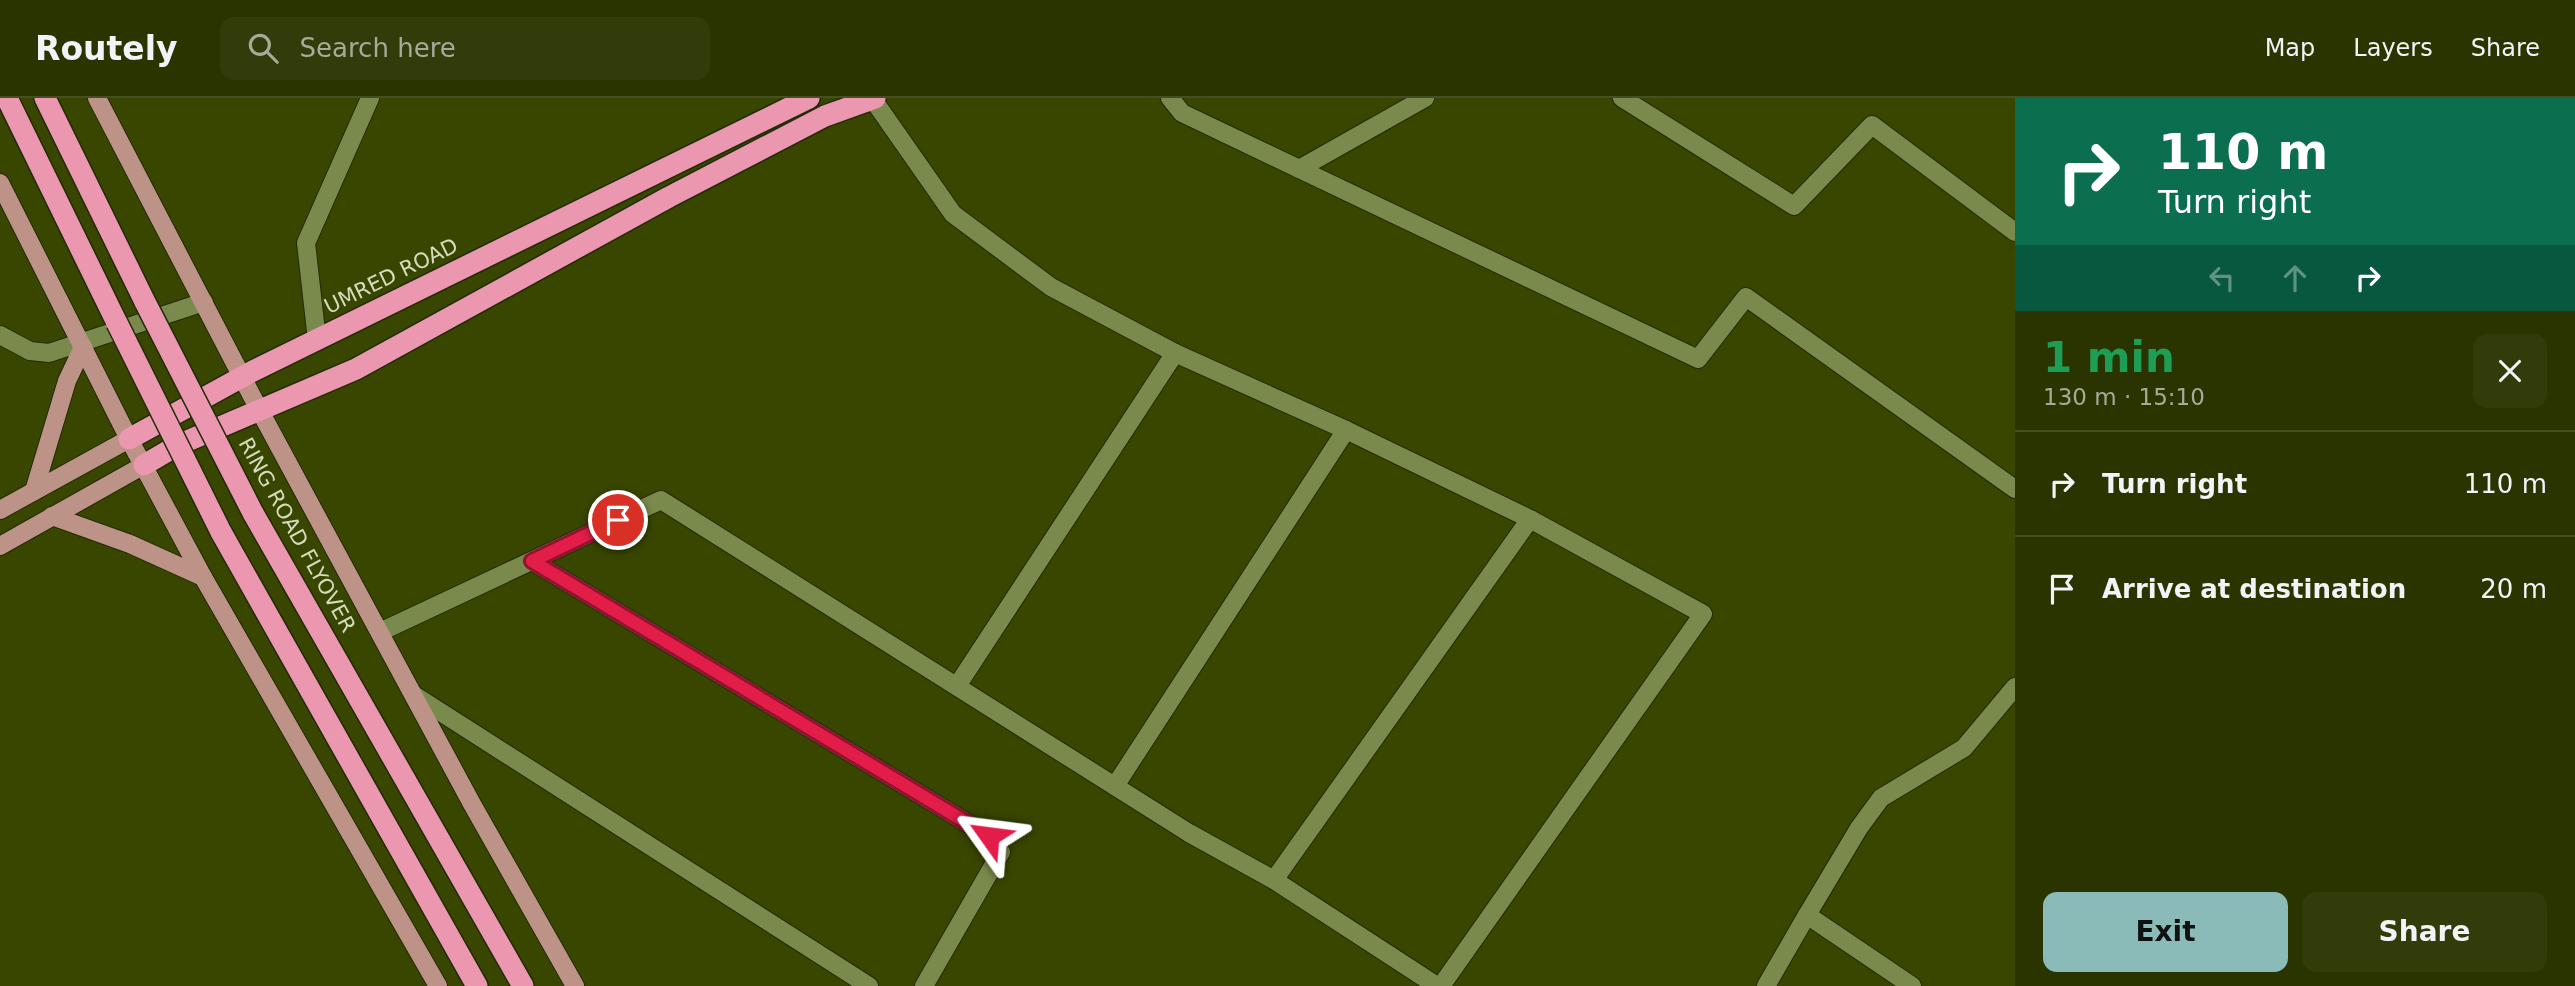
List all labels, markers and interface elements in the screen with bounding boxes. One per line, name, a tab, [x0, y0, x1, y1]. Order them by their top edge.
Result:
search box	[220, 17, 710, 80]
text: Routely	[35, 29, 178, 68]
icon: search	[244, 29, 282, 67]
text: Search here	[300, 33, 456, 63]
text: Map	[2265, 34, 2315, 62]
text: Layers	[2353, 34, 2433, 62]
text: Share	[2471, 34, 2540, 62]
text: 110 m	[2158, 124, 2328, 181]
icon: right	[2043, 126, 2134, 217]
text: Turn right	[2158, 183, 2311, 221]
street label: UMRED ROAD	[320, 233, 462, 319]
icon: left	[2203, 259, 2241, 297]
icon: ahead	[2276, 259, 2314, 297]
icon: right	[2349, 259, 2387, 297]
text: 1 min	[2043, 333, 2175, 382]
button: close	[2473, 334, 2547, 408]
text: 130 m · 15:10	[2043, 384, 2205, 410]
street label: RING ROAD FLYOVER	[234, 434, 360, 636]
icon: right	[2043, 465, 2081, 503]
text: Turn right	[2102, 469, 2247, 499]
text: 110 m	[2464, 469, 2547, 499]
pin	[588, 490, 648, 550]
icon: arrive	[599, 501, 637, 539]
icon: arrive	[2043, 570, 2081, 608]
text: Arrive at destination	[2102, 574, 2406, 604]
text: 20 m	[2480, 574, 2547, 604]
position arrow	[952, 799, 1026, 873]
button: Exit	[2043, 892, 2288, 972]
button: Share	[2302, 892, 2547, 972]

